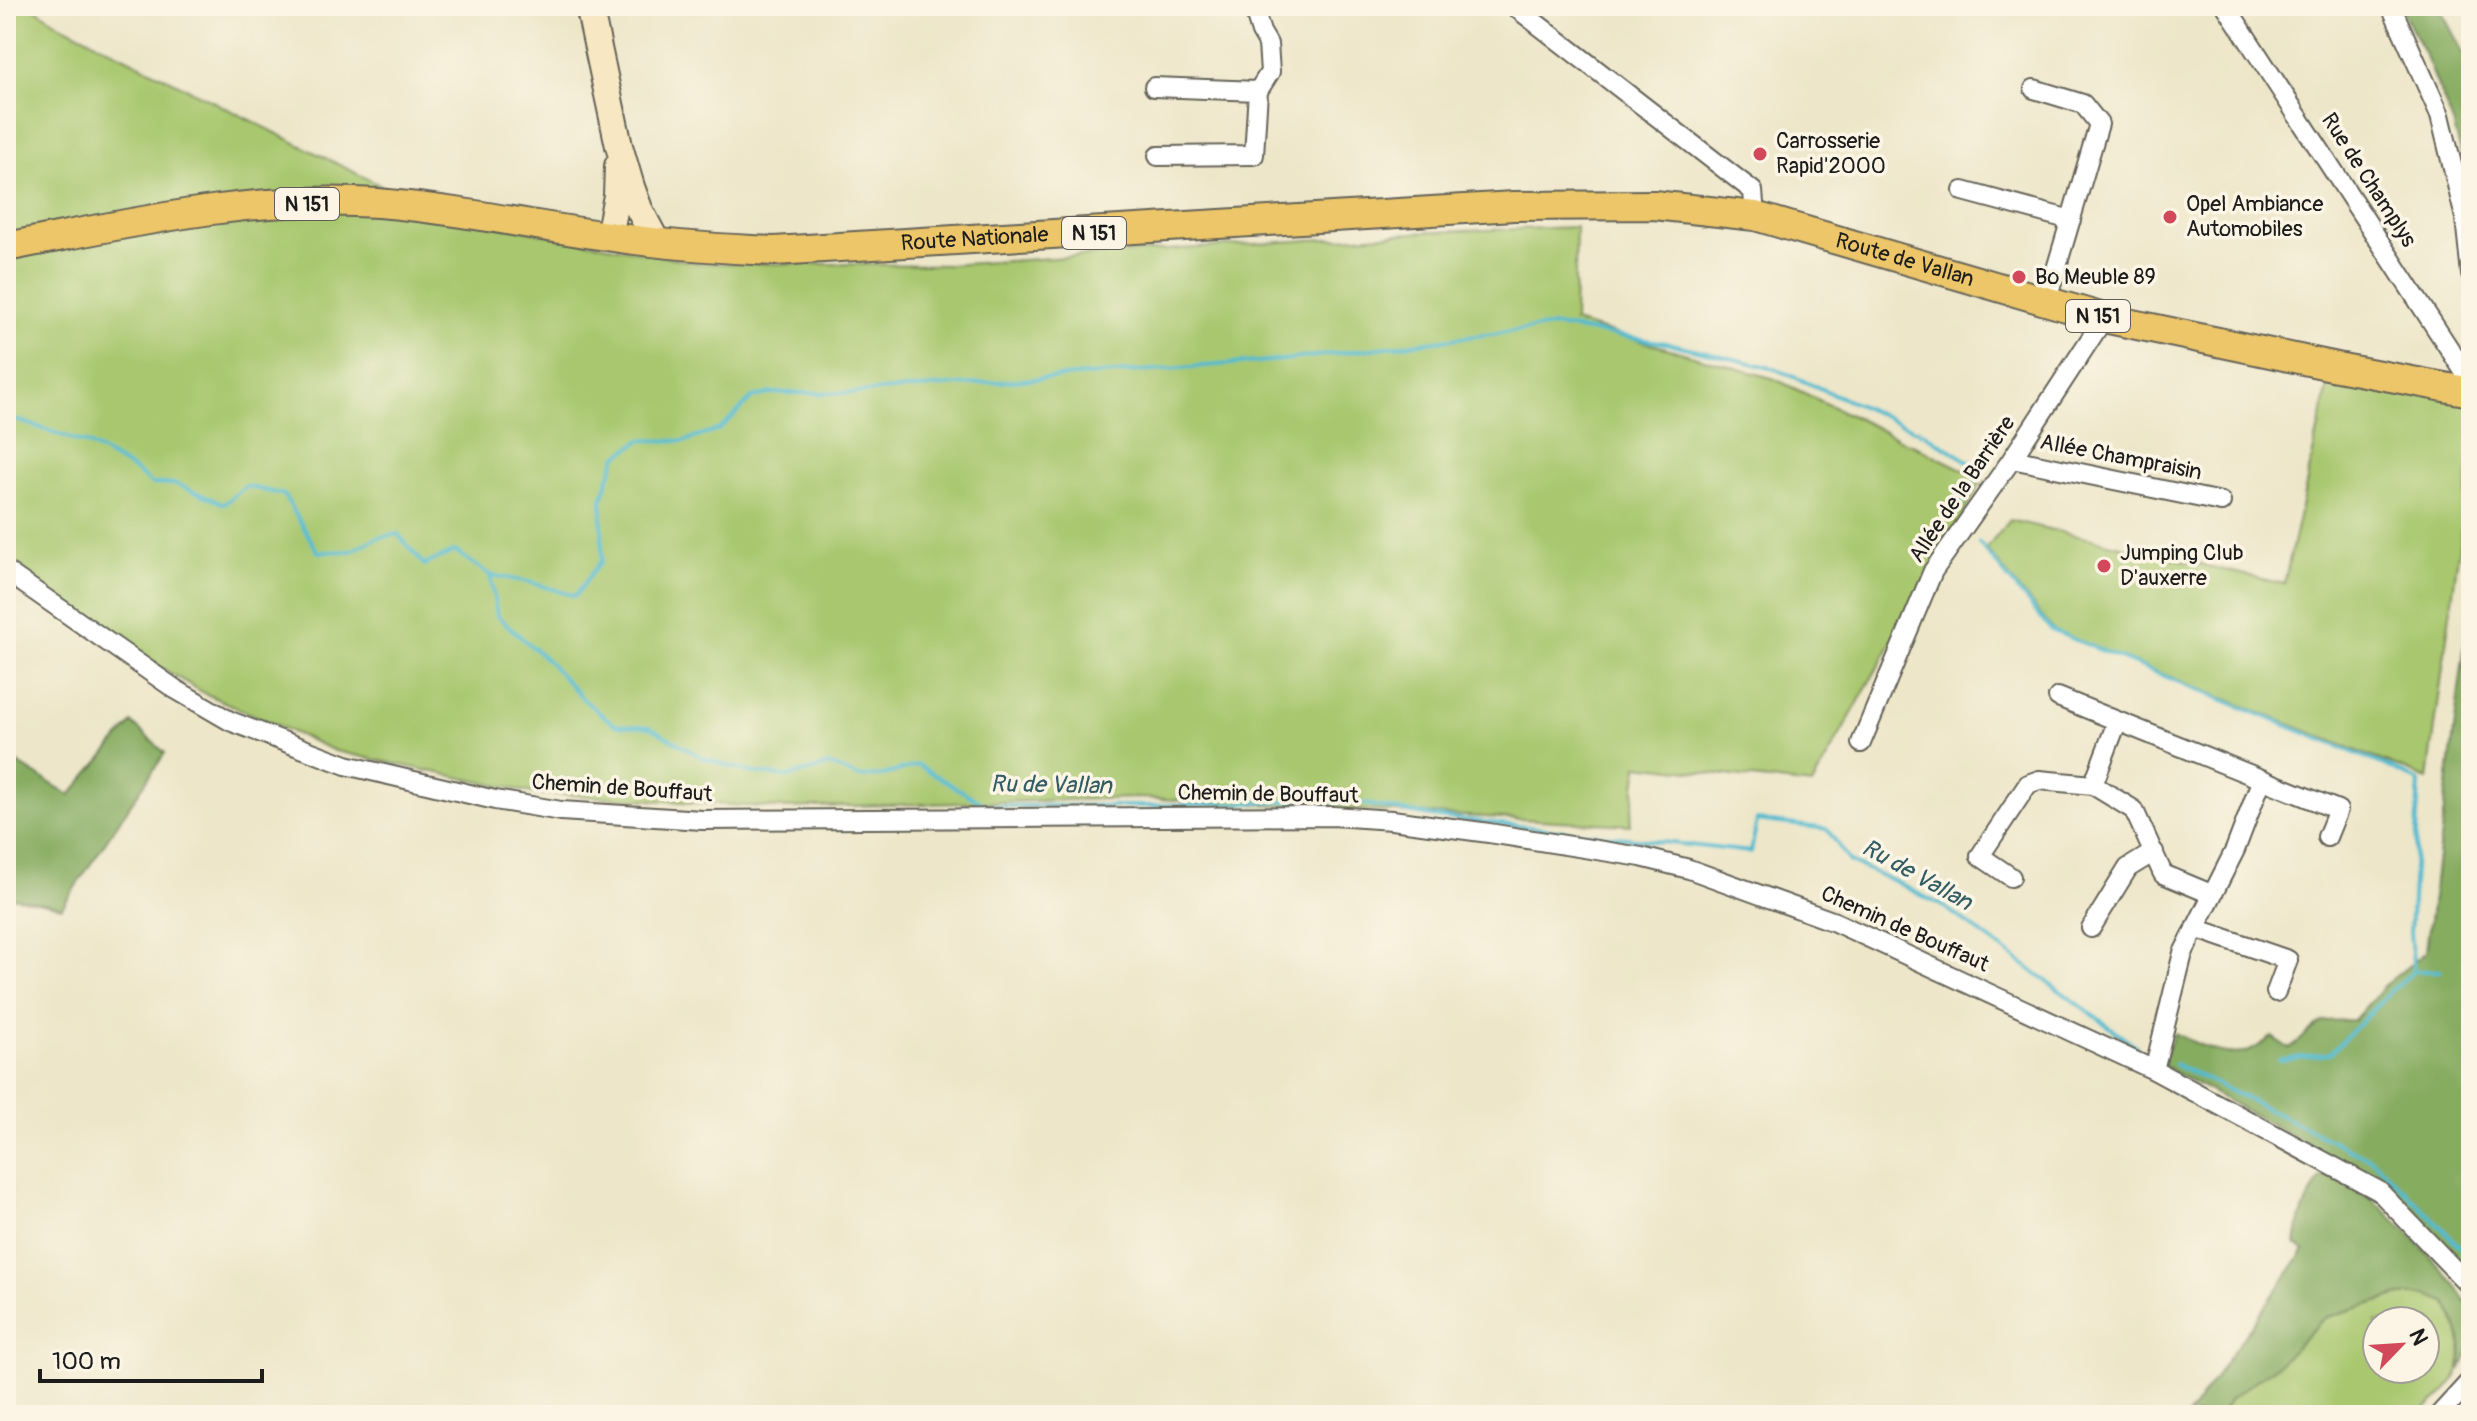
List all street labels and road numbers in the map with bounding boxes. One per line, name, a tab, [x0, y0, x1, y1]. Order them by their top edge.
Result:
street label: Rue de Champlys	[2315, 108, 2423, 253]
road number: N 151	[275, 188, 339, 220]
road number: N 151	[1062, 217, 1126, 249]
street label: Route Nationale	[900, 220, 1049, 257]
street label: Route de Vallan	[1832, 226, 1977, 293]
road number: N 151	[2066, 300, 2130, 332]
street label: Allée de la Barrière	[1903, 410, 2022, 568]
street label: Allée Champraisin	[2038, 428, 2204, 486]
street label: Chemin de Bouffaut	[531, 768, 713, 808]
street label: Chemin de Bouffaut	[1177, 778, 1359, 810]
street label: Chemin de Bouffaut	[1817, 879, 1994, 979]

